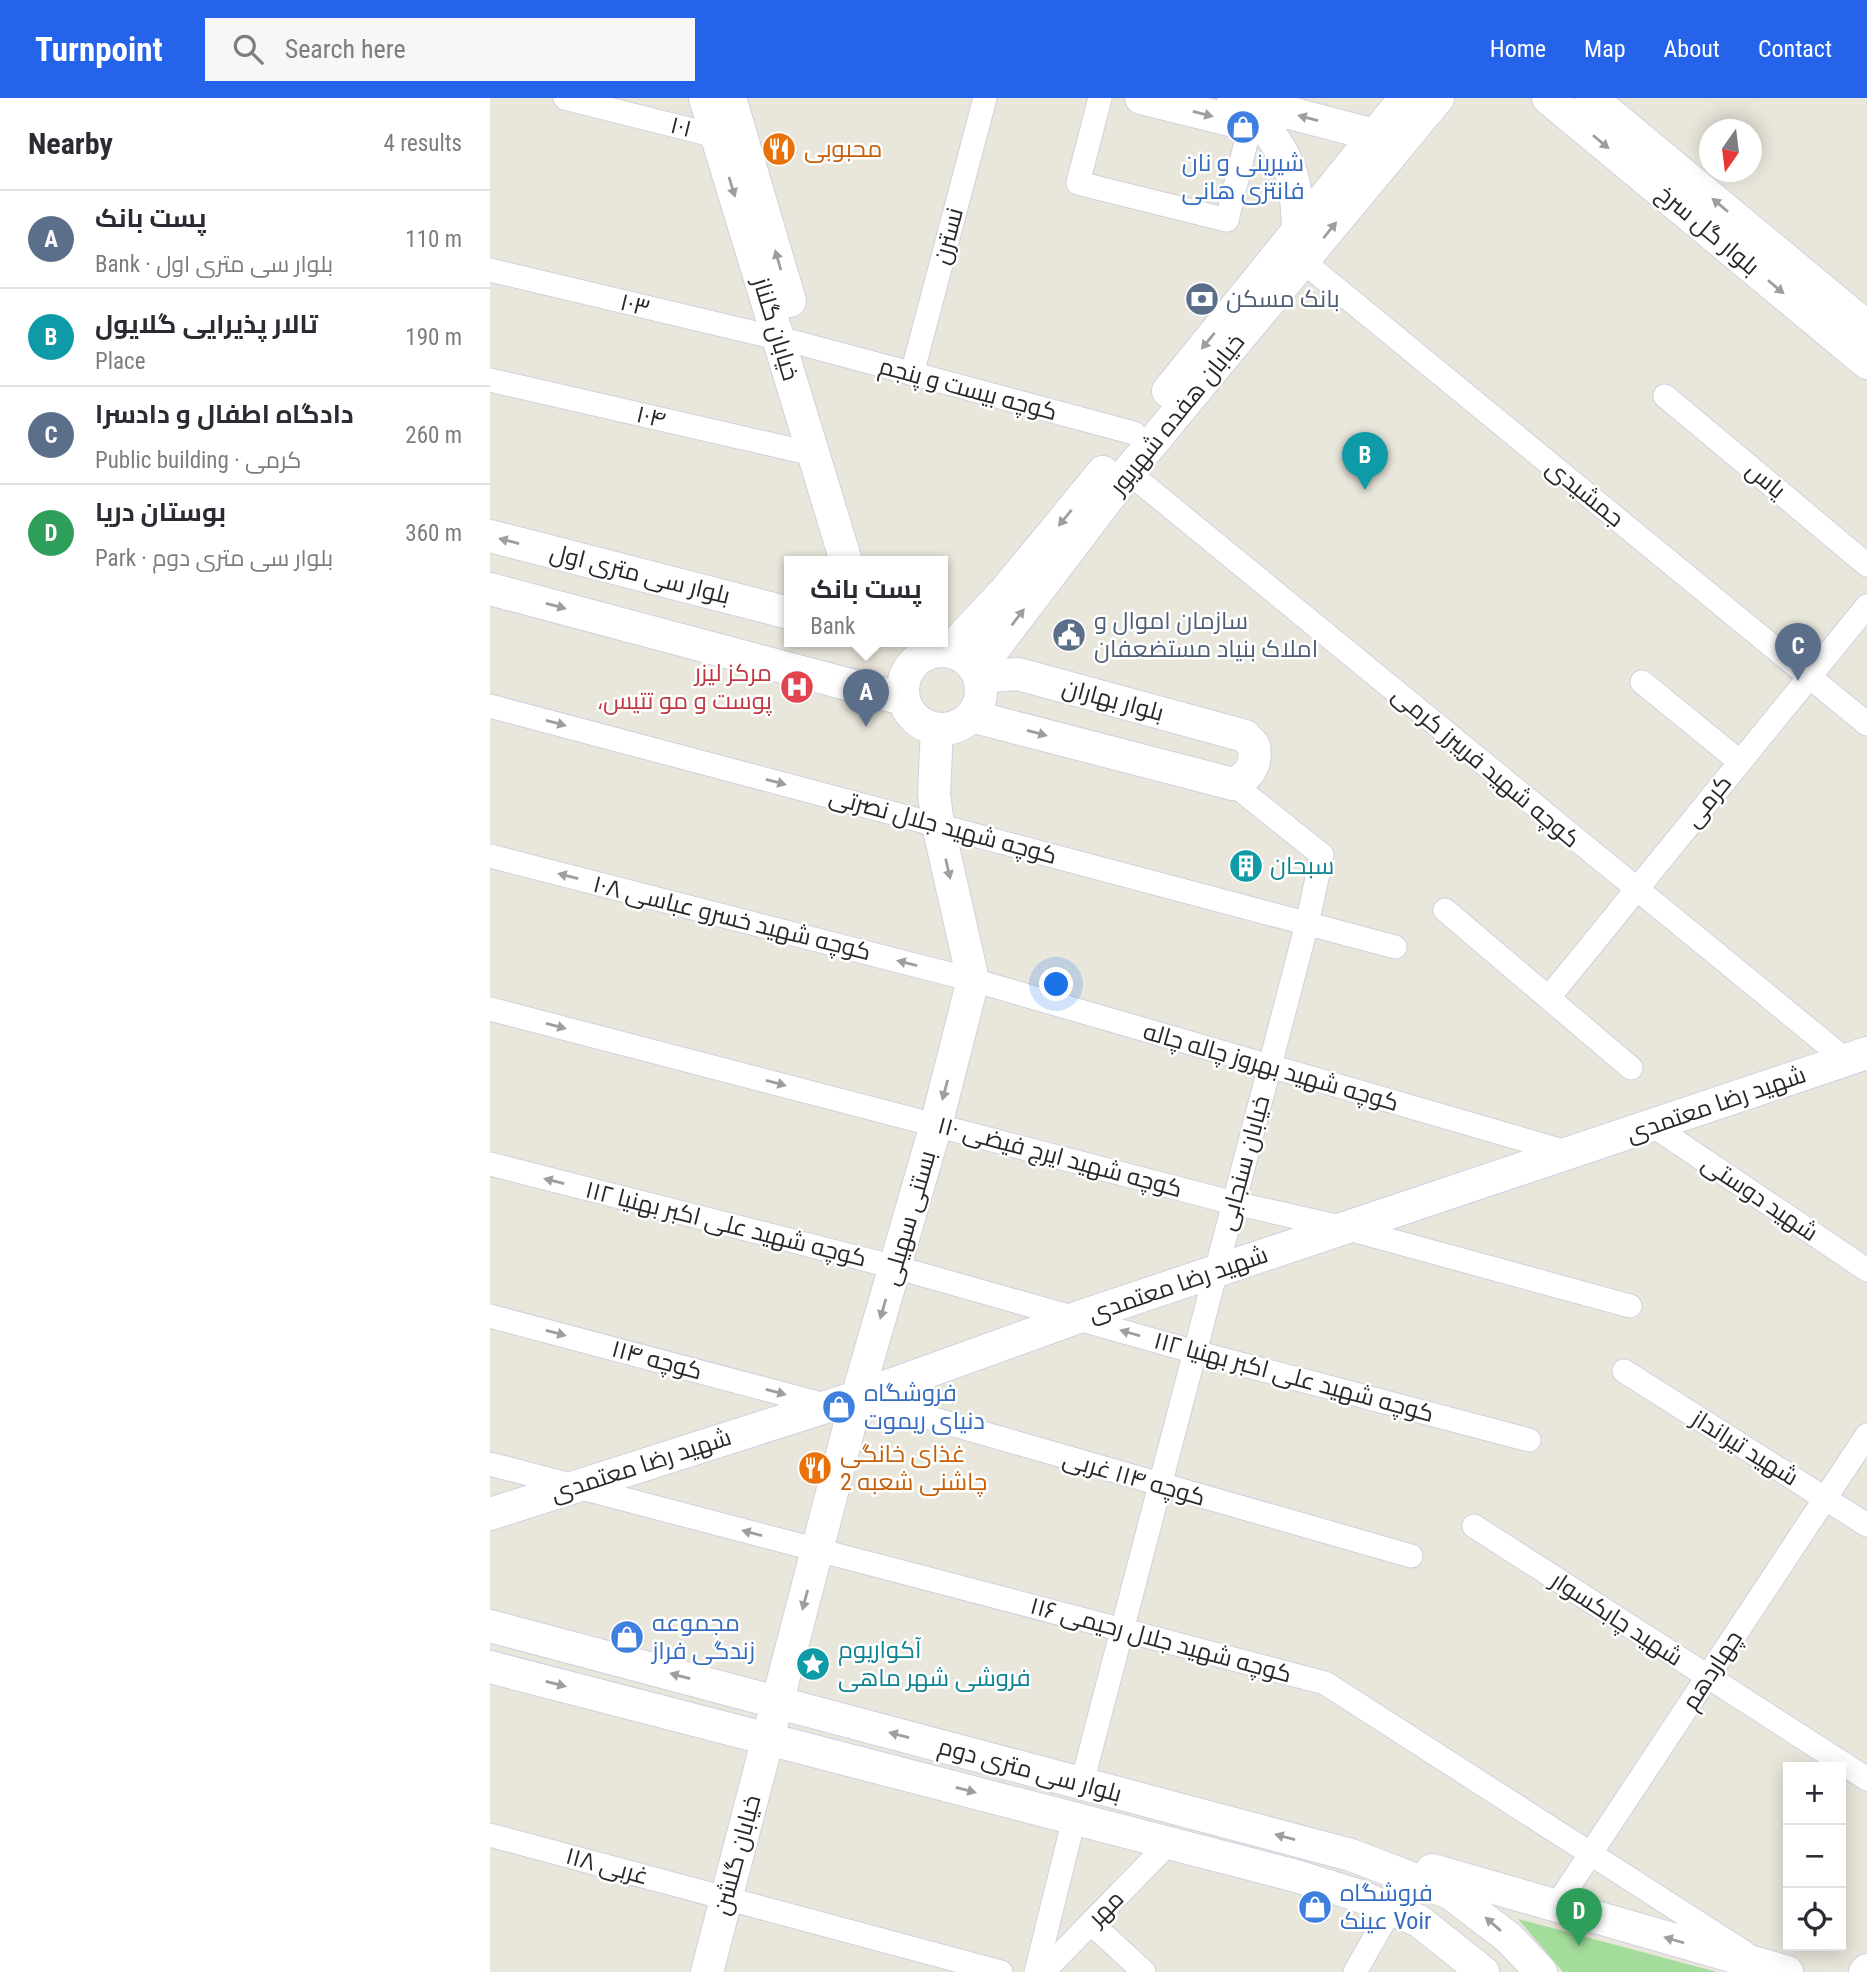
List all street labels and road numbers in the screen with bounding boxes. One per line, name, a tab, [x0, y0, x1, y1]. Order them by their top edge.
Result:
street label: ۱۰۱	[668, 111, 694, 143]
street label: بلوار گل سرخ	[1650, 179, 1765, 282]
street label: نسترن	[927, 205, 969, 267]
street label: خیابان گلناز	[746, 272, 805, 384]
street label: ۱۰۳	[617, 288, 653, 322]
street label: خیابان هفده شهریور	[1102, 328, 1250, 502]
street label: کوچه بیست و پنجم	[875, 352, 1060, 428]
street label: ۱۰۴	[634, 400, 668, 434]
street label: جمشیدی	[1541, 453, 1629, 533]
street label: یاس	[1741, 456, 1792, 505]
street label: بلوار سی متری اول	[547, 538, 733, 610]
street label: بلوار بهاران	[1059, 673, 1167, 727]
street label: کوچه شهید فریبرز کرمی	[1385, 681, 1585, 855]
street label: کرمی	[1679, 769, 1737, 833]
street label: کوچه شهید جلال نصرتی	[826, 782, 1060, 872]
street label: کوچه شهید خسرو عباسی ۱۰۸	[590, 870, 874, 968]
street label: کوچه شهید بهروز چاله چاله	[1140, 1017, 1402, 1119]
street label: شهید رضا معتمدی	[1623, 1060, 1809, 1148]
street label: خیابان سنجابی	[1213, 1092, 1275, 1234]
street label: کوچه شهید ایرج فیضی ۱۱۰	[934, 1111, 1185, 1205]
street label: بستنی سهیلی	[876, 1147, 942, 1289]
street label: شهید دوستی	[1697, 1149, 1823, 1247]
street label: کوچه شهید علی اکبر بهنیا ۱۱۲	[582, 1176, 869, 1274]
street label: شهید رضا معتمدی	[1085, 1240, 1271, 1328]
street label: کوچه شهید علی اکبر بهنیا ۱۱۲	[1150, 1326, 1437, 1430]
street label: کوچه ۱۱۴	[608, 1335, 705, 1387]
street label: شهید تیرانداز	[1685, 1403, 1803, 1492]
street label: شهید رضا معتمدی	[547, 1423, 735, 1507]
street label: کوچه ۱۱۴ غربی	[1059, 1444, 1208, 1514]
street label: شهید چابکسوار	[1543, 1565, 1688, 1674]
street label: کوچه شهید جلال رحیمی ۱۱۶	[1027, 1592, 1295, 1690]
street label: چهاردهم	[1676, 1625, 1750, 1716]
street label: بلوار سی متری دوم	[935, 1732, 1125, 1810]
street label: خیابان گلشن	[708, 1792, 766, 1918]
street label: ۱۱۸ غربی	[563, 1842, 651, 1890]
street label: مهر	[1081, 1885, 1129, 1933]

